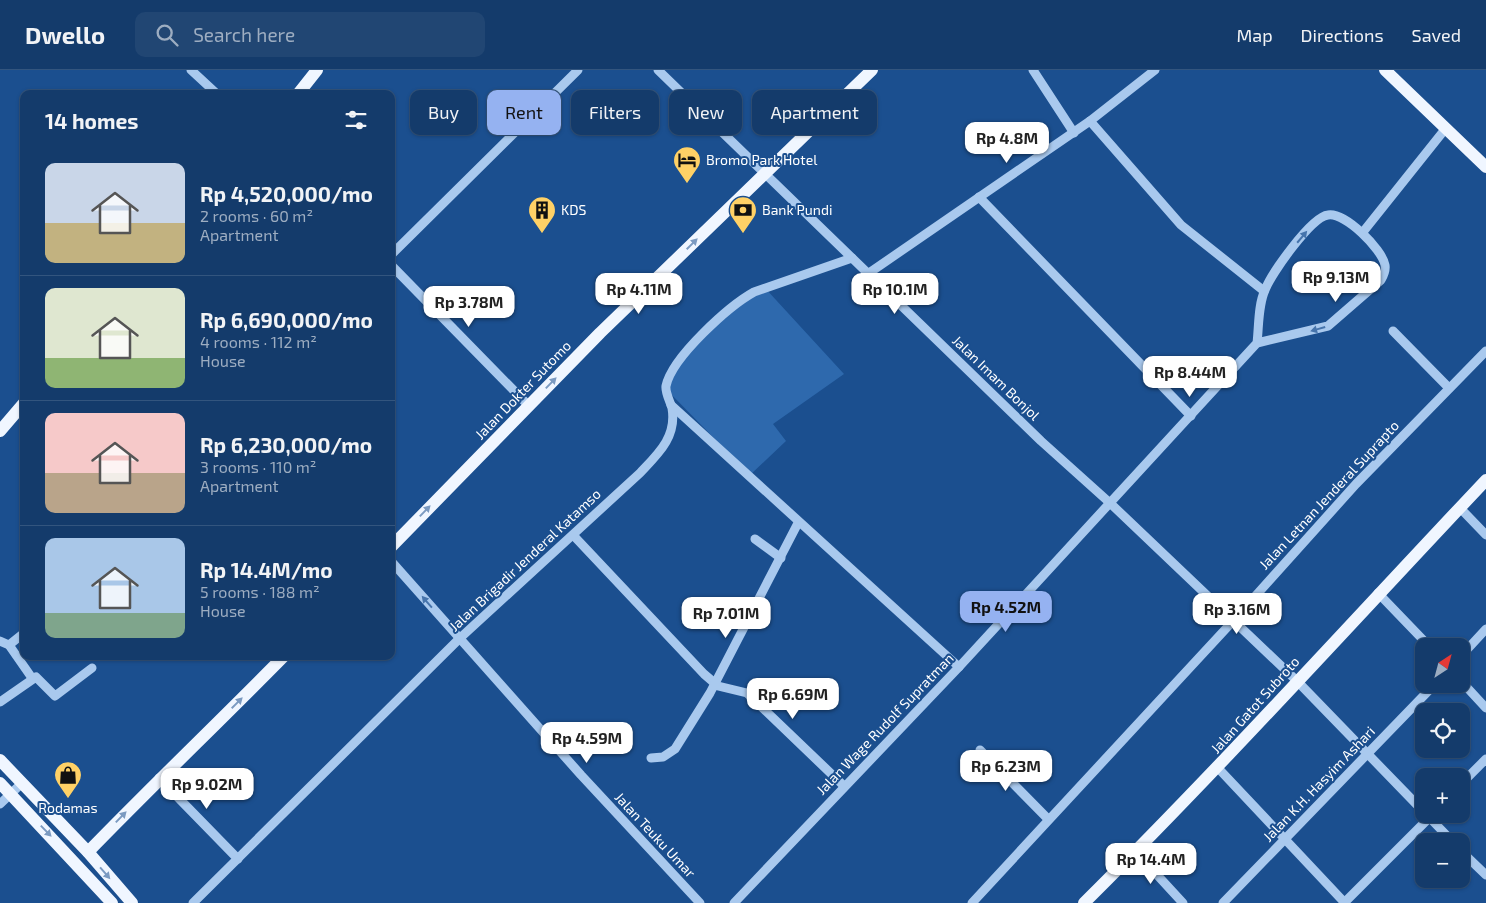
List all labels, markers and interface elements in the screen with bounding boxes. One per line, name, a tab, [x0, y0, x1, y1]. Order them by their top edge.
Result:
search box	[135, 12, 485, 57]
text: Dwello	[25, 20, 105, 49]
icon: search	[153, 21, 181, 49]
text: Search here	[193, 23, 295, 46]
text: Map	[1236, 24, 1273, 46]
text: Directions	[1301, 24, 1384, 46]
text: Saved	[1412, 24, 1461, 46]
chip: Buy	[410, 90, 477, 135]
chip: Rent	[487, 90, 561, 135]
chip: Filters	[571, 90, 659, 135]
chip: New	[669, 90, 742, 135]
chip: Apartment	[752, 90, 877, 135]
icon: filters	[342, 106, 370, 134]
text: 14 homes	[45, 108, 139, 133]
pin: Rp 4.8M	[961, 122, 1053, 164]
text: Rp 4.8M	[976, 128, 1038, 147]
hotel icon: Bromo Park Hotel	[672, 145, 702, 184]
place label: Bromo Park Hotel	[706, 151, 818, 168]
text: Rp 4,520,000/mo	[200, 181, 373, 206]
icon: home	[85, 183, 145, 243]
building icon: KDS	[527, 195, 557, 234]
bank icon: Bank Pundi	[728, 195, 758, 234]
place label: KDS	[561, 201, 587, 218]
place label: Bank Pundi	[762, 201, 832, 218]
text: 2 rooms · 60 m²	[200, 206, 313, 225]
text: Apartment	[200, 225, 279, 244]
one-way arrow	[1297, 231, 1308, 244]
one-way arrow	[685, 238, 697, 250]
pin: Rp 9.13M	[1284, 260, 1388, 303]
text: Rp 9.13M	[1303, 267, 1369, 286]
pin: Rp 4.11M	[587, 272, 691, 315]
pin: Rp 10.1M	[843, 272, 947, 315]
text: Rp 4.11M	[606, 279, 672, 298]
text: Rp 10.1M	[862, 279, 928, 298]
pin: Rp 3.78M	[417, 286, 521, 328]
text: Rp 3.78M	[435, 292, 503, 311]
text: Rp 6,690,000/mo	[200, 307, 373, 332]
icon: home	[85, 308, 145, 368]
one-way arrow	[1311, 325, 1326, 333]
text: 4 rooms · 112 m²	[200, 332, 317, 351]
street label: Jalan Imam Bonjol	[949, 332, 1044, 424]
street label: Jalan Dokter Sutomo	[471, 337, 574, 443]
text: House	[200, 351, 246, 370]
pin: Rp 8.44M	[1138, 356, 1242, 398]
text: Rp 8.44M	[1154, 362, 1226, 381]
one-way arrow	[545, 378, 557, 390]
street label: Jalan Letnan Jenderal Suprapto	[1255, 417, 1402, 573]
text: Rp 6,230,000/mo	[200, 432, 372, 457]
icon: home	[85, 433, 145, 493]
text: 3 rooms · 110 m²	[200, 457, 317, 476]
text: Apartment	[200, 476, 279, 495]
street label: Jalan Brigadir Jenderal Katamso	[445, 485, 604, 634]
one-way arrow	[419, 506, 431, 518]
text: Rp 14.4M/mo	[200, 557, 333, 582]
icon: home	[85, 558, 145, 618]
text: 5 rooms · 188 m²	[200, 582, 320, 601]
pin: Rp 4.52M	[954, 590, 1058, 633]
pin: Rp 3.16M	[1185, 592, 1289, 635]
one-way arrow	[422, 596, 433, 609]
pin: Rp 7.01M	[674, 596, 778, 639]
text: Rp 4.52M	[971, 597, 1041, 616]
text: Rp 3.16M	[1204, 599, 1270, 618]
text: House	[200, 601, 246, 620]
text: Rp 7.01M	[693, 603, 759, 622]
north arrow	[1415, 638, 1470, 692]
map controls	[1415, 638, 1470, 888]
street label: Jalan Wage Rudolf Supratman	[812, 649, 957, 798]
street label: Jalan Gatot Subroto	[1207, 653, 1303, 757]
pin: Rp 6.69M	[741, 678, 845, 720]
text: Rp 6.69M	[758, 684, 828, 703]
one-way arrow	[231, 698, 243, 710]
button: locate	[1415, 703, 1470, 758]
pin: Rp 4.59M	[535, 722, 639, 764]
street label: Jalan K.H. Hasyim Ashari	[1259, 723, 1378, 845]
text: Rp 4.59M	[552, 728, 622, 747]
pin: Rp 6.23M	[954, 750, 1058, 792]
text: Rp 6.23M	[971, 756, 1041, 775]
shop icon: Rodamas	[53, 760, 83, 799]
pin: Rp 9.02M	[155, 768, 259, 810]
button: +	[1415, 768, 1470, 823]
text: Rp 9.02M	[172, 774, 242, 793]
street label: Jalan Teuku Umar	[612, 788, 699, 881]
place label: Rodamas	[38, 799, 98, 816]
one-way arrow	[115, 811, 127, 823]
one-way arrow	[40, 825, 52, 837]
button: −	[1415, 833, 1470, 888]
pin: Rp 14.4M	[1099, 842, 1203, 885]
text: Rp 14.4M	[1116, 849, 1186, 868]
one-way arrow	[99, 866, 111, 878]

